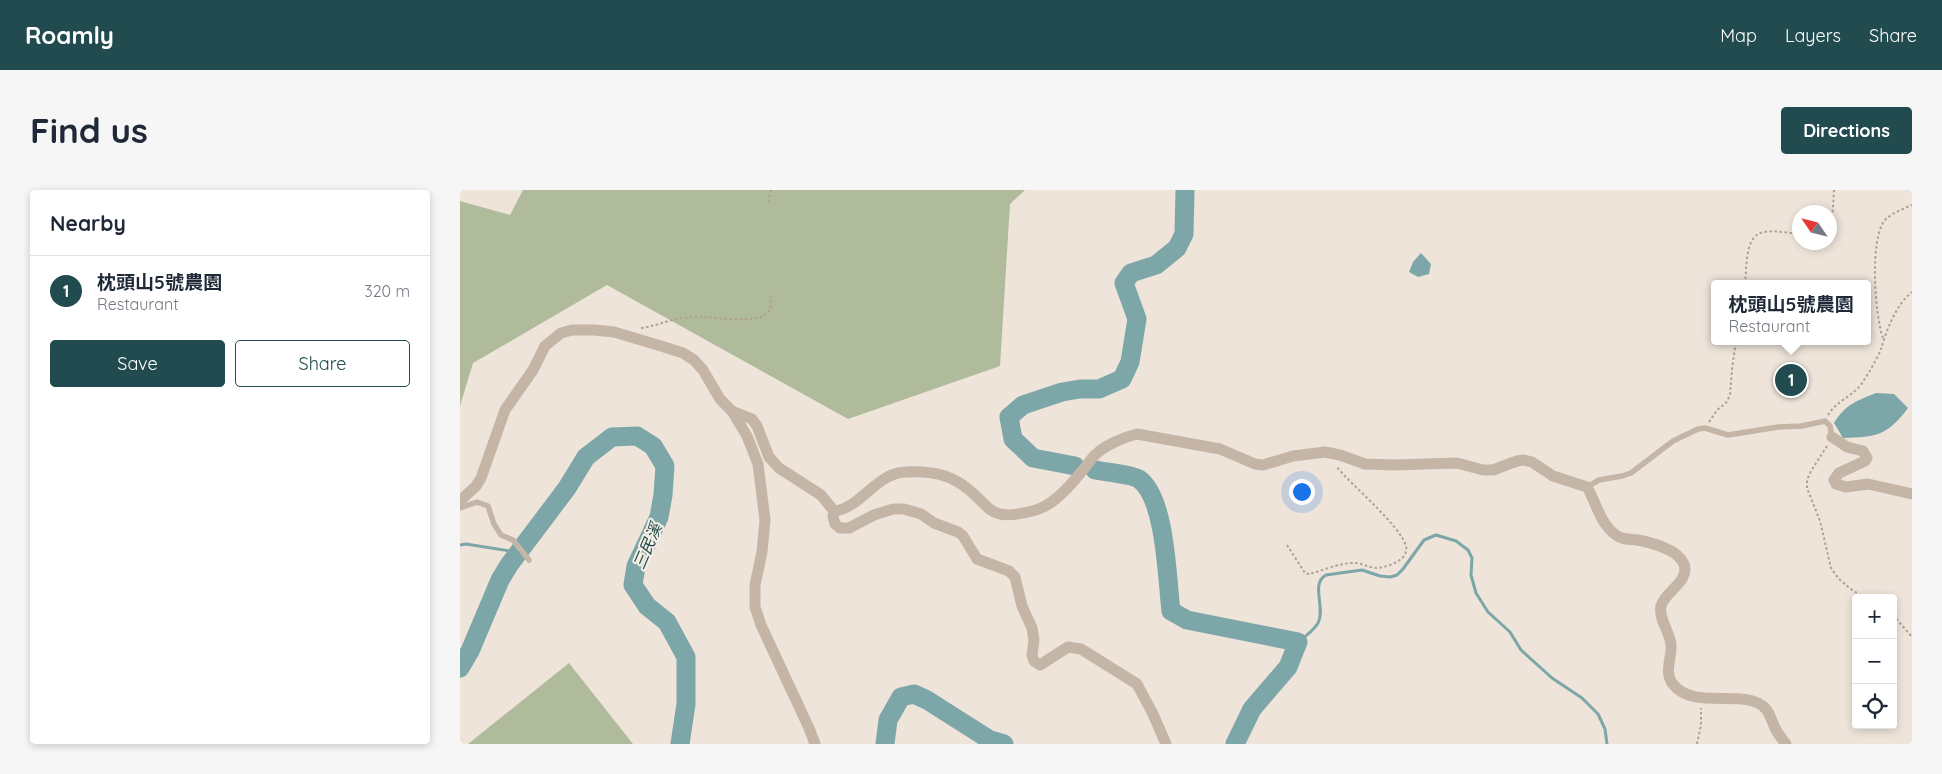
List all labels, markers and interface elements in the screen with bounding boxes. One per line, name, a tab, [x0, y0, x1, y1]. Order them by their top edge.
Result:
text: Roamly	[25, 20, 114, 50]
text: Map	[1720, 24, 1757, 47]
text: Layers	[1785, 24, 1841, 47]
text: Share	[1869, 24, 1917, 47]
button: Directions	[1781, 107, 1912, 154]
text: Find us	[30, 108, 148, 152]
north arrow	[1792, 205, 1837, 250]
text: Nearby	[50, 210, 126, 236]
text: 枕頭山5號農園	[97, 270, 222, 294]
popup	[1711, 280, 1871, 345]
text: 1	[63, 281, 69, 301]
text: 320 m	[364, 281, 410, 301]
text: 枕頭山5號農園	[1729, 292, 1853, 316]
text: Restaurant	[97, 294, 179, 314]
text: Restaurant	[1729, 316, 1810, 336]
button: Save	[50, 340, 225, 387]
button: Share	[235, 340, 410, 387]
pin: 1	[1775, 361, 1807, 399]
your location	[1289, 479, 1315, 505]
water label: 三民溪	[628, 518, 666, 572]
map controls	[1852, 594, 1897, 729]
button: +	[1852, 594, 1897, 639]
button: −	[1852, 639, 1897, 684]
button: locate	[1852, 684, 1897, 729]

